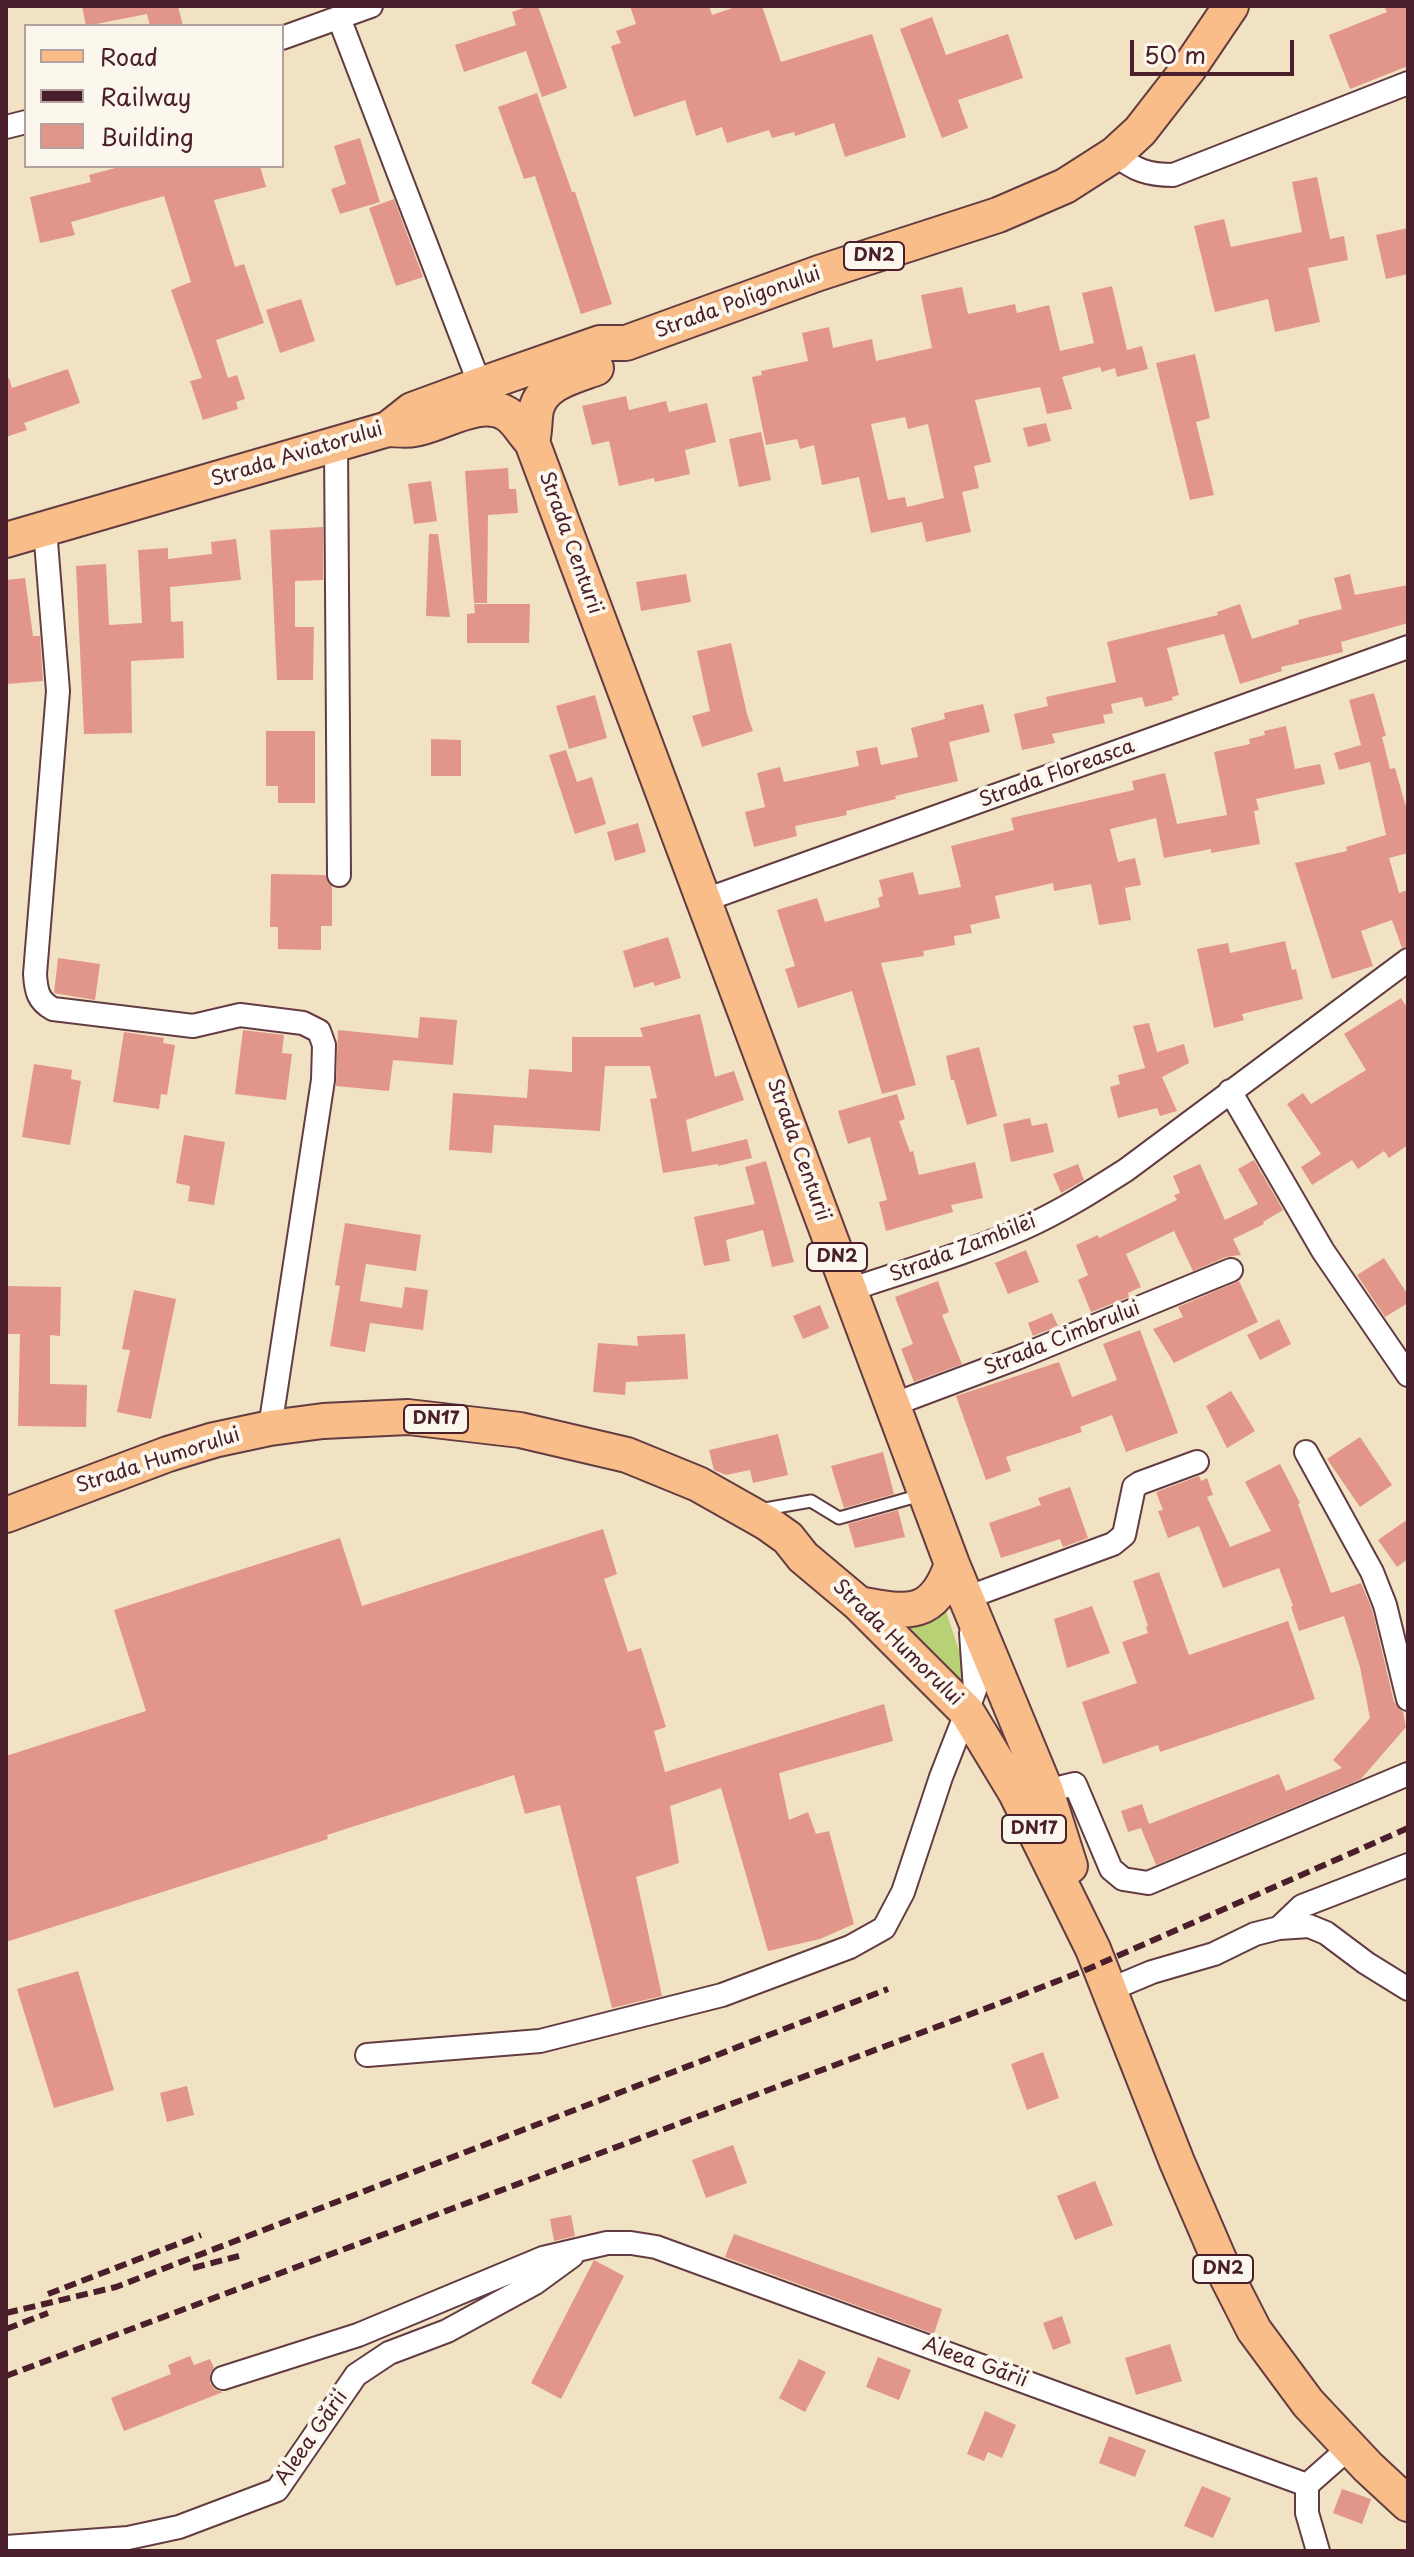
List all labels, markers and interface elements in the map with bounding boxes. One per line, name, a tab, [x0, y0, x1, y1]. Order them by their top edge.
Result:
legend	[24, 24, 284, 168]
scale bar	[1134, 24, 1298, 74]
text: 50 m	[1144, 36, 1206, 72]
text: Road	[100, 38, 158, 74]
text: Railway	[100, 78, 191, 114]
text: Building	[100, 118, 194, 154]
road number: DN2	[844, 242, 904, 270]
street label: Strada Poligonului	[652, 262, 824, 344]
street label: Strada Aviatorului	[208, 417, 386, 493]
street label: Strada Centurii	[533, 468, 607, 618]
street label: Strada Floreasca	[976, 735, 1138, 813]
street label: Strada Centurii	[761, 1075, 835, 1225]
street label: Strada Zambilei	[886, 1210, 1040, 1288]
road number: DN2	[807, 1243, 867, 1271]
street label: Strada Cimbrului	[980, 1297, 1144, 1381]
road number: DN17	[404, 1405, 468, 1433]
street label: Strada Humorului	[73, 1423, 243, 1499]
street label: Strada Humorului	[827, 1575, 967, 1711]
road number: DN17	[1002, 1815, 1066, 1843]
road number: DN2	[1193, 2255, 1253, 2283]
street label: Aleea Gării	[919, 2333, 1031, 2393]
street label: Aleea Gării	[271, 2386, 353, 2490]

